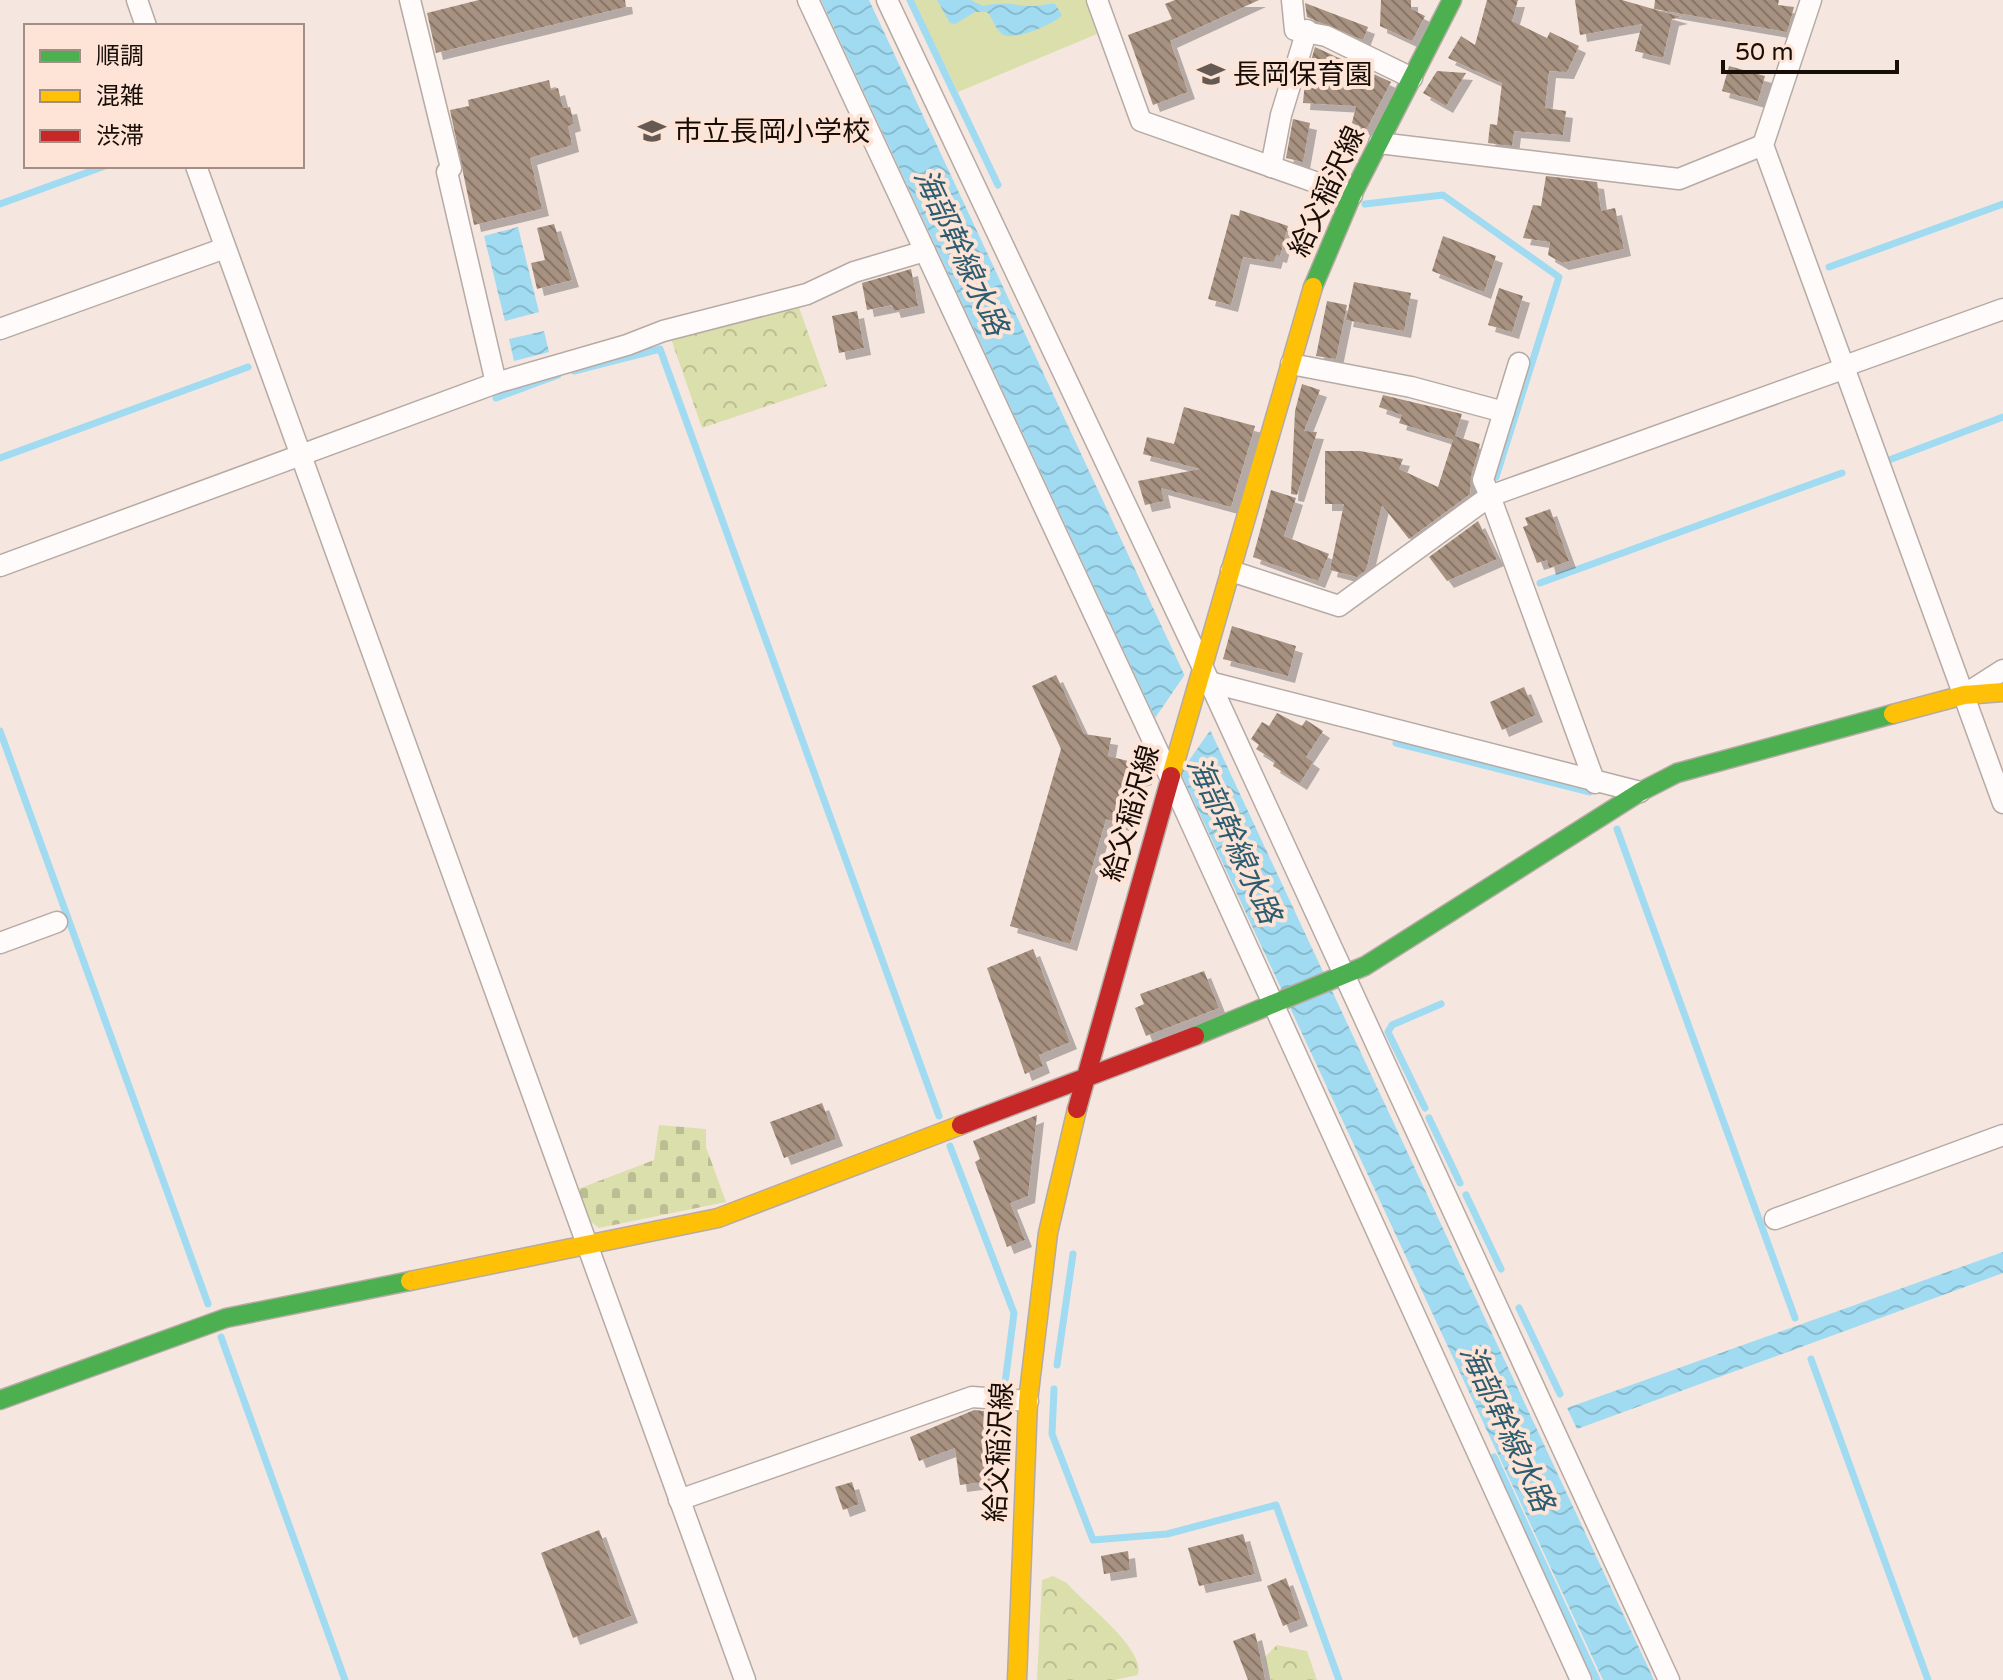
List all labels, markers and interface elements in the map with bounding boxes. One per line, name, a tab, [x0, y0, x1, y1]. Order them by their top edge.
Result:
legend	[24, 24, 304, 168]
scale bar	[1723, 24, 1897, 74]
text: 50 m	[1735, 38, 1793, 67]
text: 順調	[96, 42, 144, 71]
place label: 長岡保育園	[1233, 58, 1373, 92]
school or university icon: 長岡保育園	[1196, 59, 1226, 89]
text: 混雑	[96, 82, 144, 111]
place label: 市立長岡小学校	[674, 115, 870, 149]
school or university icon: 市立長岡小学校	[637, 116, 667, 146]
street label: 給父稲沢線	[1282, 121, 1372, 262]
text: 渋滞	[96, 122, 144, 151]
water label: 海部幹線水路	[906, 163, 1017, 344]
street label: 給父稲沢線	[1095, 741, 1167, 885]
water label: 海部幹線水路	[1179, 751, 1290, 932]
water label: 海部幹線水路	[1452, 1339, 1563, 1520]
street label: 給父稲沢線	[978, 1381, 1020, 1523]

